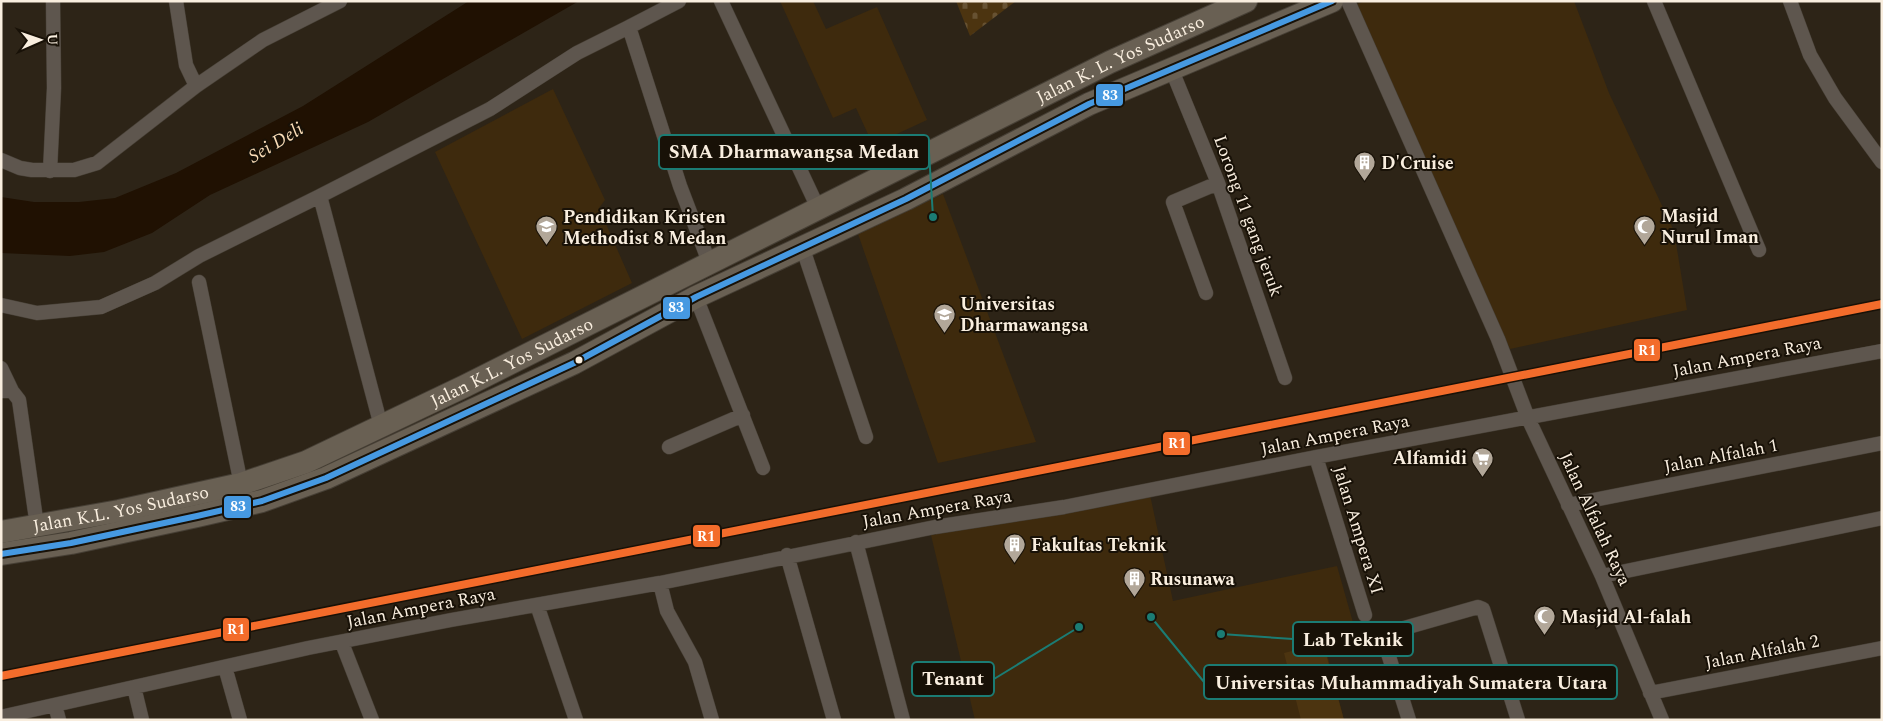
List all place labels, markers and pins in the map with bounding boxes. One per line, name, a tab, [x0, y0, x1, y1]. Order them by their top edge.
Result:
callout: SMA Dharmawangsa Medan	[659, 135, 929, 169]
place label: D'Cruise	[1381, 150, 1454, 177]
building icon: D'Cruise	[1353, 151, 1377, 182]
place label: Masjid Nurul Iman	[1661, 203, 1759, 251]
place label: Pendidikan Kristen Methodist 8 Medan	[563, 204, 726, 252]
mosque icon: Masjid Nurul Iman	[1633, 214, 1657, 245]
school or university icon: Pendidikan Kristen Methodist 8 Medan	[535, 215, 559, 246]
place label: Universitas Dharmawangsa	[960, 291, 1089, 339]
school or university icon: Universitas Dharmawangsa	[932, 302, 956, 333]
unlabelled marker	[574, 355, 584, 365]
place label: Alfamidi	[1393, 445, 1467, 472]
supermarket icon: Alfamidi	[1471, 446, 1495, 477]
place label: Fakultas Teknik	[1031, 532, 1167, 559]
building icon: Fakultas Teknik	[1003, 533, 1027, 564]
place label: Rusunawa	[1150, 566, 1236, 593]
building icon: Rusunawa	[1122, 567, 1146, 598]
place label: Masjid Al-falah	[1561, 604, 1691, 631]
mosque icon: Masjid Al-falah	[1533, 605, 1557, 636]
callout: Lab Teknik	[1293, 622, 1413, 656]
callout: Tenant	[912, 662, 994, 696]
callout: Universitas Muhammadiyah Sumatera Utara	[1204, 665, 1617, 699]

